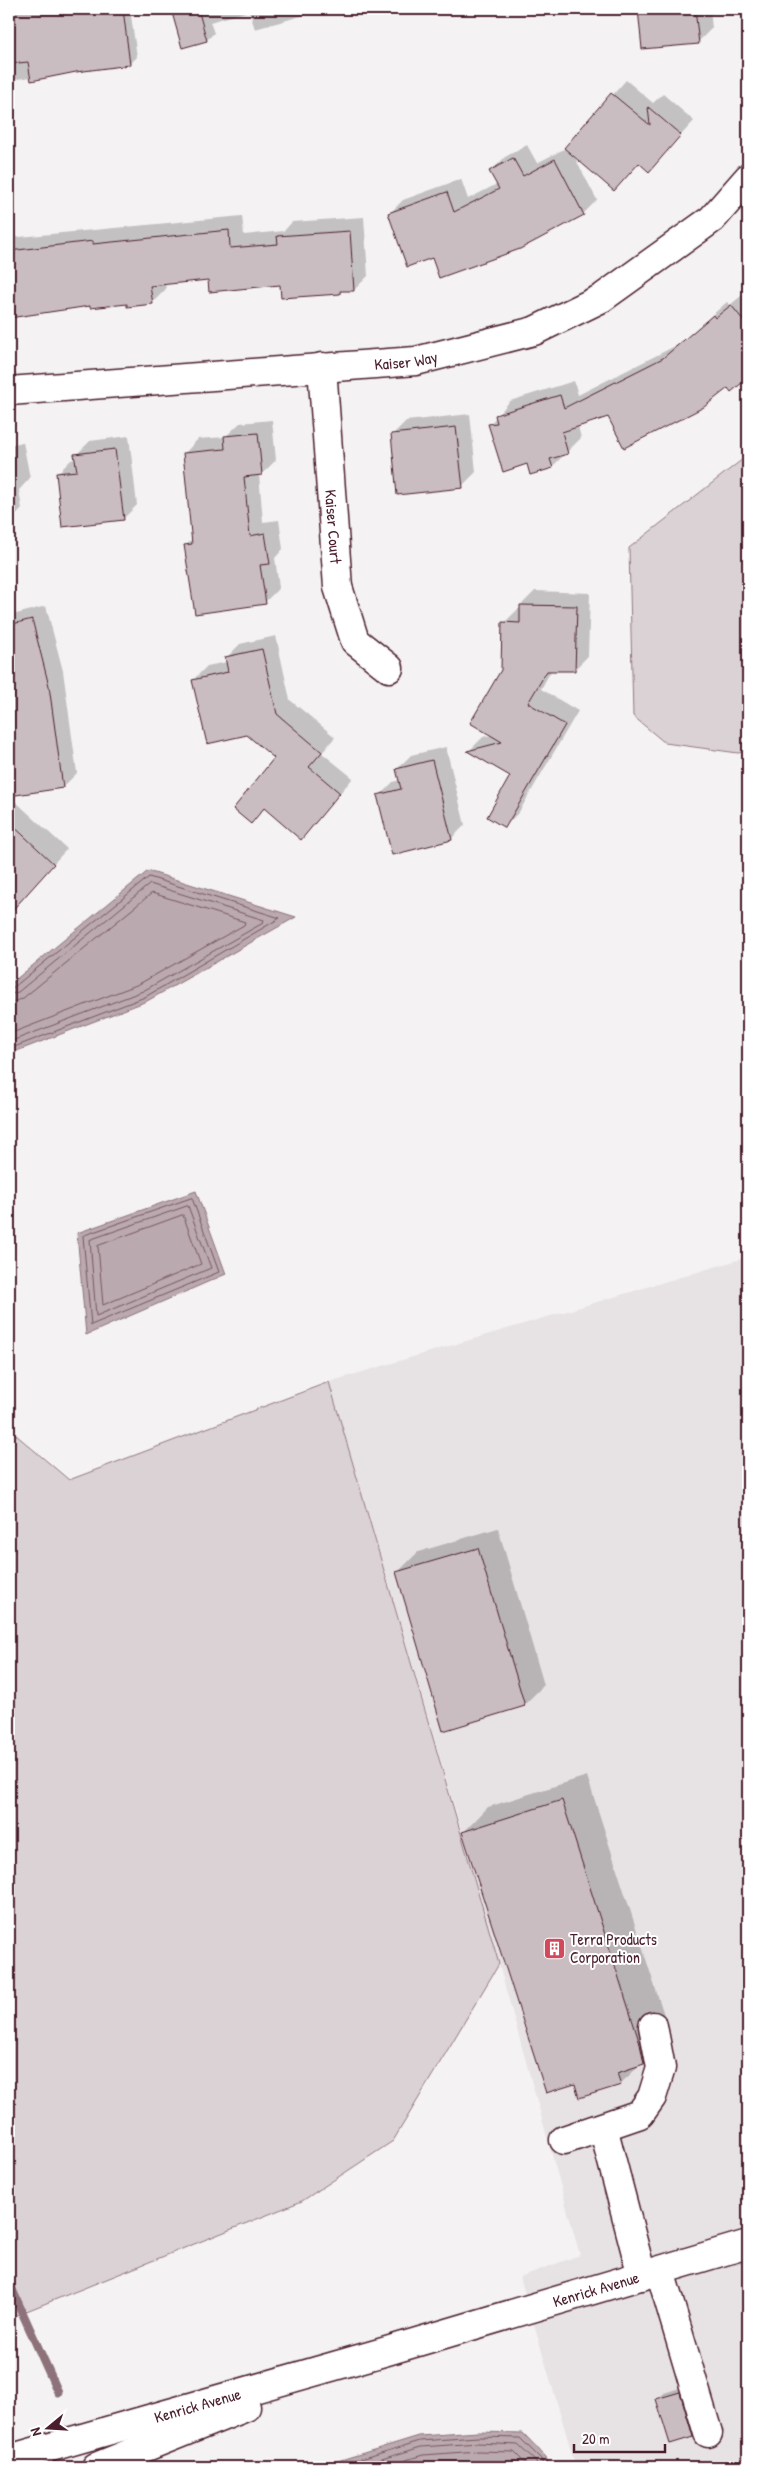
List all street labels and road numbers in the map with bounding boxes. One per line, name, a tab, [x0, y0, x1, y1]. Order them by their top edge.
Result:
street label: Kaiser Way	[373, 345, 440, 375]
street label: Kaiser Court	[320, 489, 347, 565]
street label: Kenrick Avenue	[550, 2266, 642, 2312]
street label: Kenrick Avenue	[152, 2382, 244, 2428]

